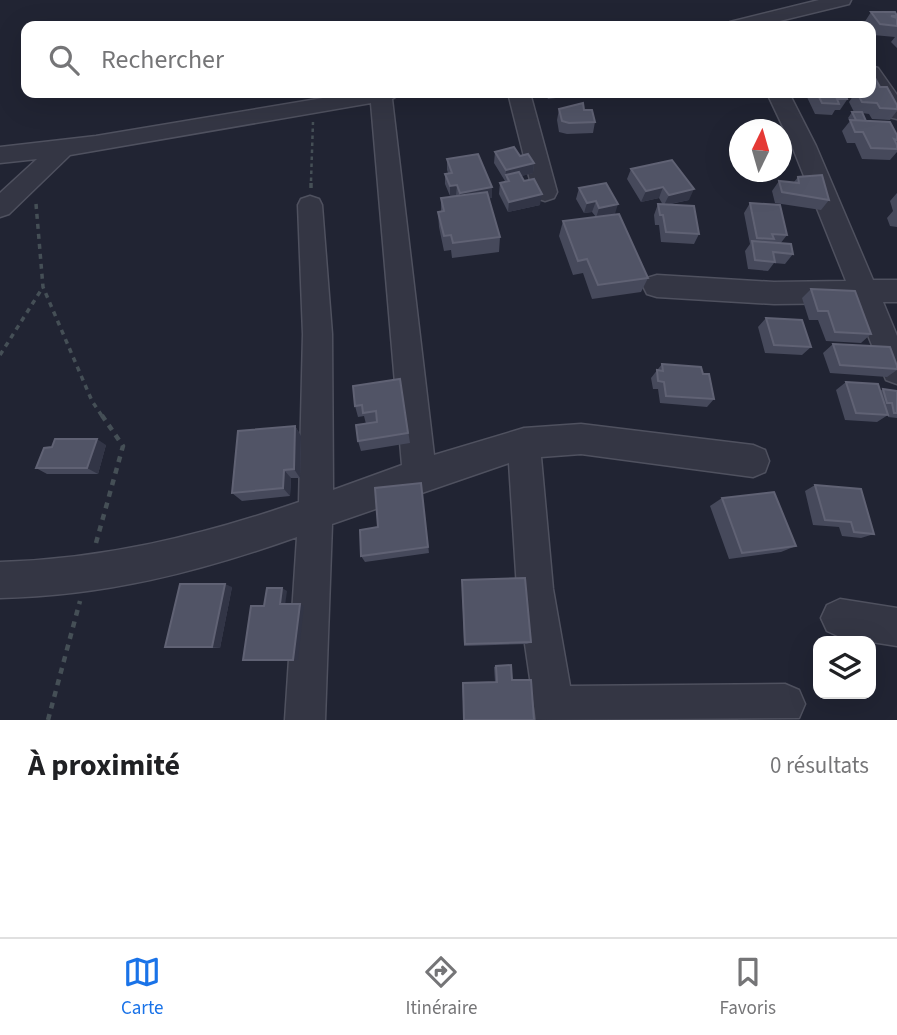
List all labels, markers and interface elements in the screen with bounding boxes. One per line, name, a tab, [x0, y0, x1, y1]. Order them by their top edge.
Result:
search box	[21, 21, 876, 98]
icon: search	[45, 41, 83, 79]
text: Rechercher	[101, 41, 224, 78]
north arrow	[729, 119, 792, 182]
map controls	[813, 636, 876, 699]
button: layers	[813, 636, 876, 699]
text: À proximité	[28, 744, 180, 787]
text: 0 résultats	[770, 749, 869, 782]
tab: Carte	[121, 953, 164, 1022]
tab: Itinéraire	[405, 953, 478, 1022]
tab: Favoris	[719, 953, 776, 1022]

